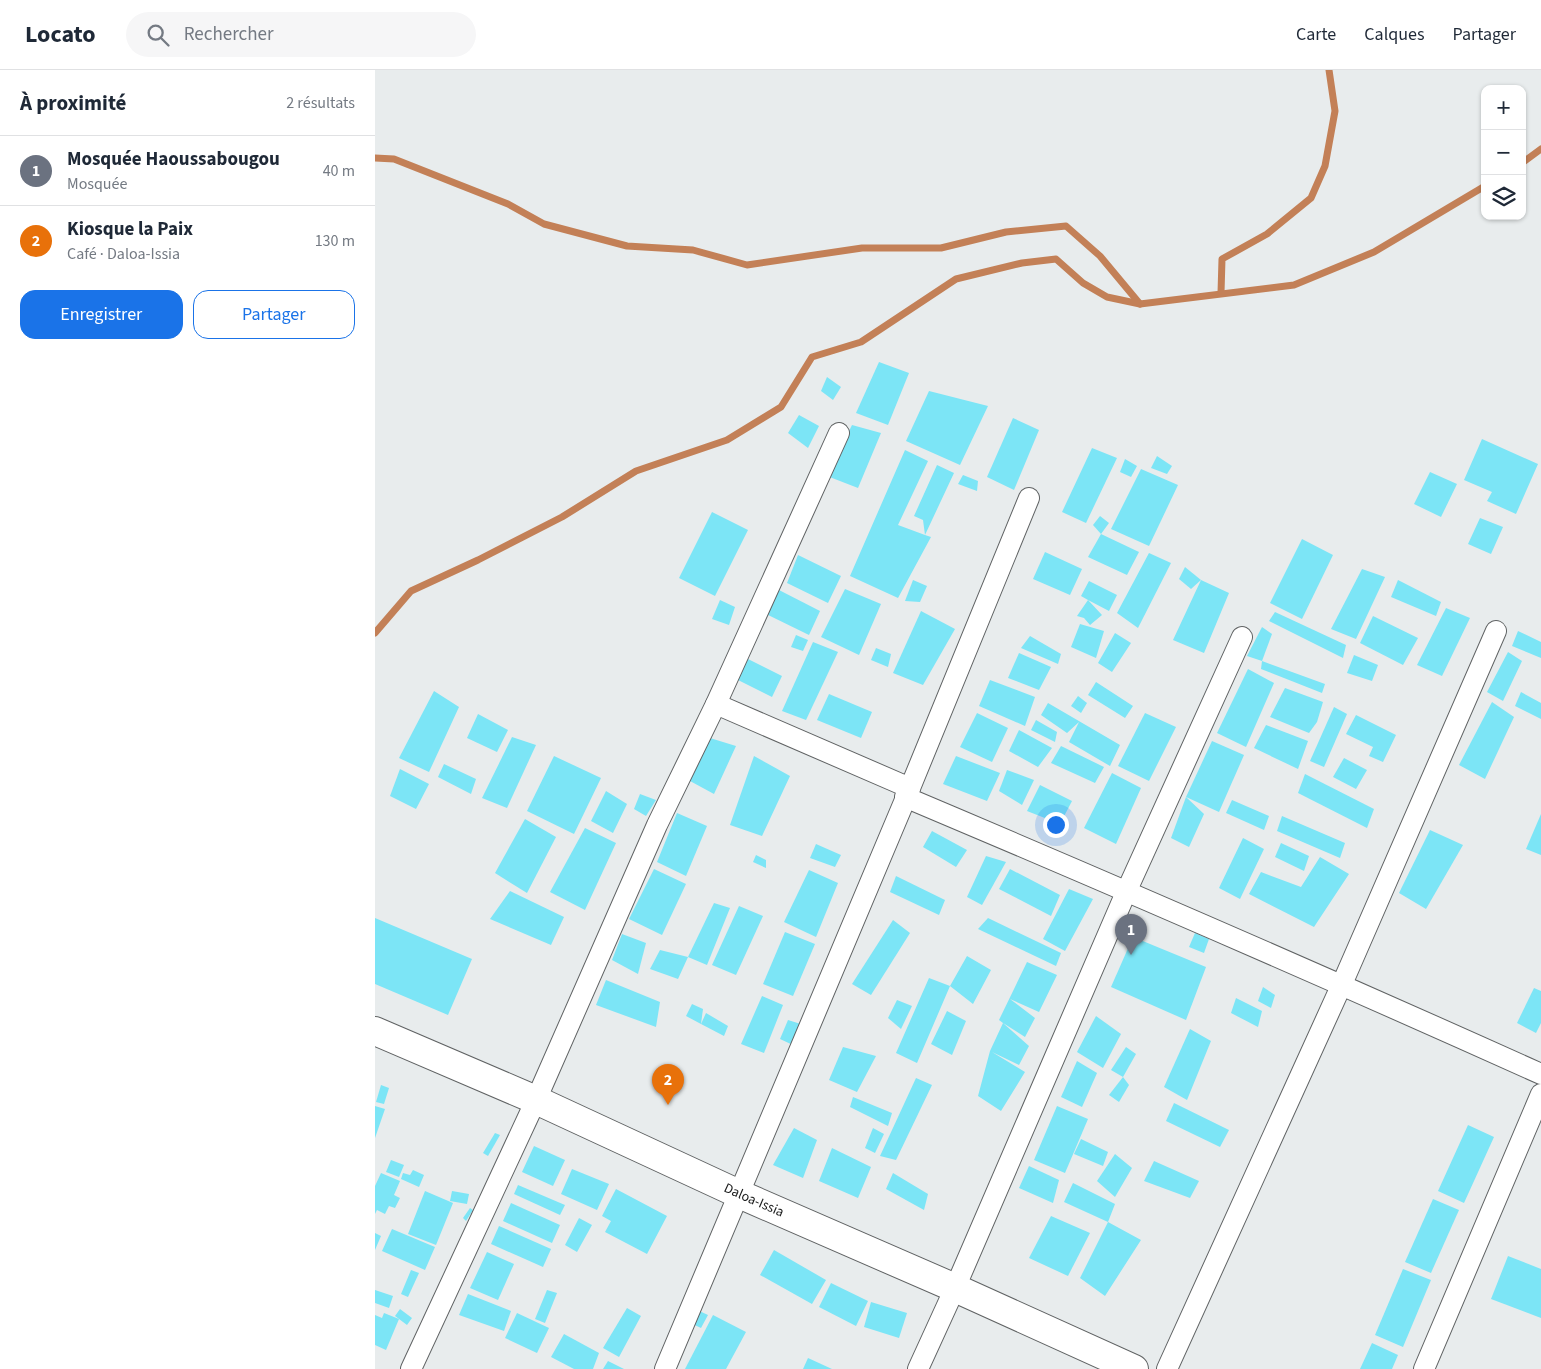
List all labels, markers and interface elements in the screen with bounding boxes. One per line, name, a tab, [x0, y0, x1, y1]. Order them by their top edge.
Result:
search box	[126, 12, 476, 57]
text: Locato	[25, 17, 96, 52]
icon: search	[144, 21, 172, 49]
text: Rechercher	[184, 21, 274, 48]
text: Carte	[1296, 22, 1336, 47]
text: Calques	[1364, 22, 1424, 47]
text: Partager	[1452, 22, 1516, 47]
map controls	[1481, 85, 1526, 220]
button: +	[1481, 85, 1526, 130]
text: À proximité	[20, 88, 126, 118]
text: 2 résultats	[286, 92, 355, 114]
button: −	[1481, 130, 1526, 175]
text: Mosquée Haoussabougou	[67, 146, 280, 173]
text: 1	[32, 160, 40, 182]
text: 40 m	[323, 160, 355, 182]
text: Mosquée	[67, 173, 127, 195]
button: layers	[1481, 175, 1526, 220]
text: Kiosque la Paix	[67, 216, 193, 243]
text: 2	[32, 230, 40, 252]
text: 130 m	[315, 230, 355, 252]
text: Café · Daloa-Issia	[67, 243, 180, 265]
button: Enregistrer	[20, 290, 183, 339]
button: Partager	[193, 290, 355, 339]
your location	[1043, 812, 1069, 838]
pin: 1	[1115, 914, 1147, 955]
pin: 2	[652, 1064, 684, 1105]
street label: Daloa-Issia	[720, 1178, 787, 1222]

